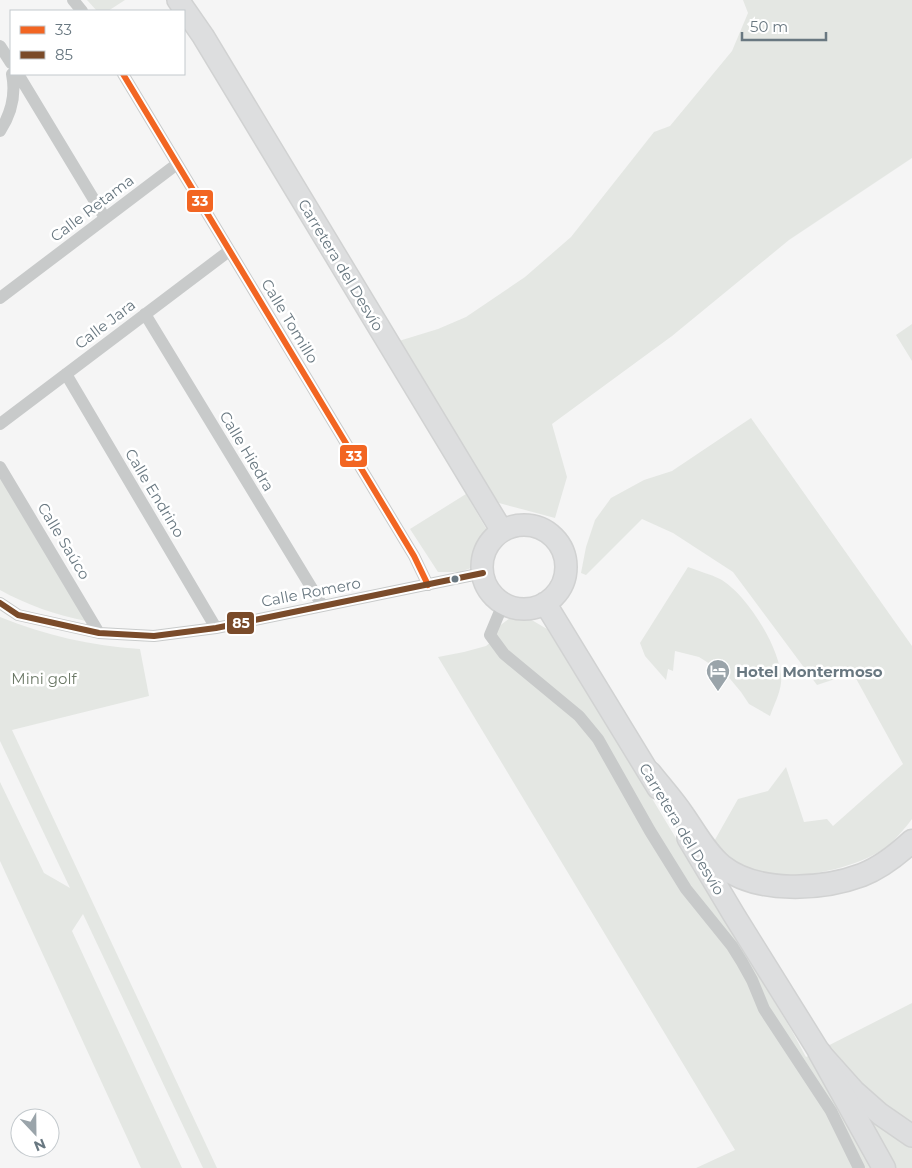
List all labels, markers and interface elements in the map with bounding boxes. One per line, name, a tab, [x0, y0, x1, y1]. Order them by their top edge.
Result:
legend	[10, 10, 185, 75]
scale bar	[742, 10, 826, 42]
text: 50 m	[750, 17, 788, 36]
text: 33	[55, 20, 72, 39]
text: 85	[55, 45, 73, 64]
street label: Calle Retama	[46, 170, 138, 246]
line badge: 33	[186, 189, 214, 213]
text: 33	[191, 192, 208, 210]
street label: Carretera del Desvío	[294, 196, 388, 334]
street label: Calle Tomillo	[257, 275, 323, 367]
street label: Calle Jara	[71, 295, 139, 353]
street label: Calle Hiedra	[216, 407, 278, 495]
line badge: 33	[339, 444, 368, 468]
street label: Calle Endrino	[121, 445, 189, 541]
text: 33	[345, 447, 362, 465]
street label: Calle Saúco	[34, 499, 94, 583]
street label: Calle Romero	[260, 573, 362, 611]
unlabelled marker	[450, 574, 460, 584]
line badge: 85	[226, 611, 255, 635]
text: 85	[232, 614, 250, 632]
hotel icon: Hotel Montermoso	[705, 658, 731, 692]
place label: Hotel Montermoso	[736, 662, 883, 681]
park label: Mini golf	[11, 669, 78, 688]
street label: Carretera del Desvío	[635, 760, 729, 898]
north arrow	[10, 1108, 60, 1158]
text: N	[31, 1135, 48, 1156]

